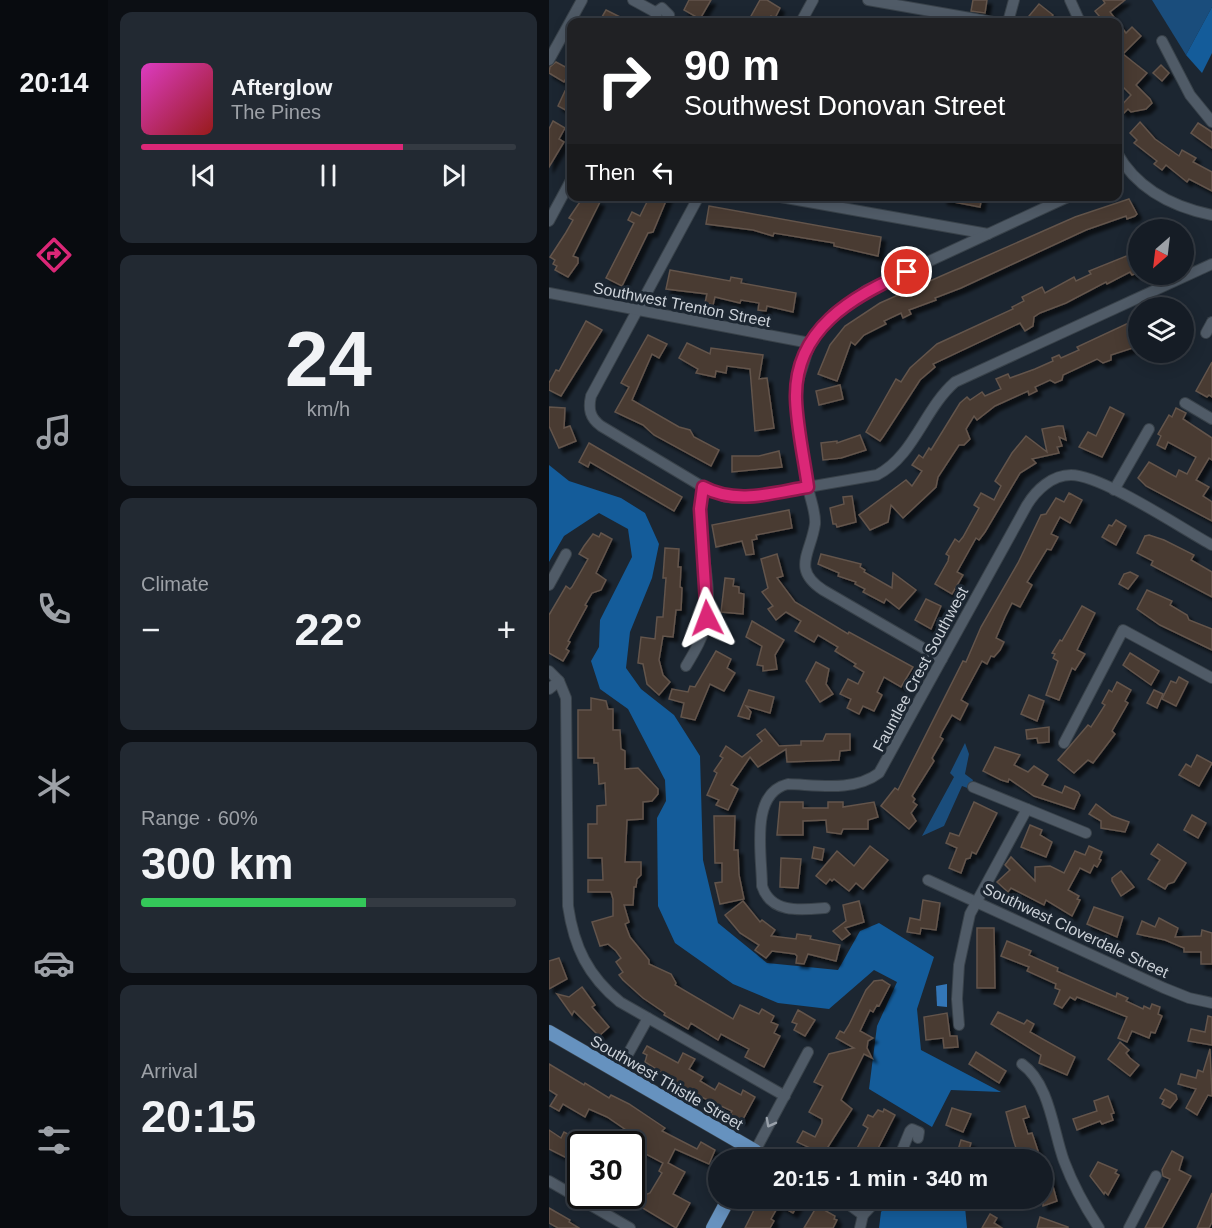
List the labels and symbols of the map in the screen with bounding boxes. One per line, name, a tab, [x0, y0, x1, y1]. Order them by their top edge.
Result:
north arrow	[1128, 219, 1194, 285]
pin	[881, 246, 932, 297]
street label: Southwest Trenton Street	[592, 279, 773, 330]
street label: Fauntlee Crest Southwest	[870, 583, 971, 754]
position arrow	[675, 586, 739, 650]
street label: Southwest Cloverdale Street	[980, 880, 1172, 981]
street label: Southwest Thistle Street	[588, 1032, 746, 1133]
one-way arrow	[766, 1117, 777, 1128]
speed limit sign: 30	[567, 1131, 645, 1209]

